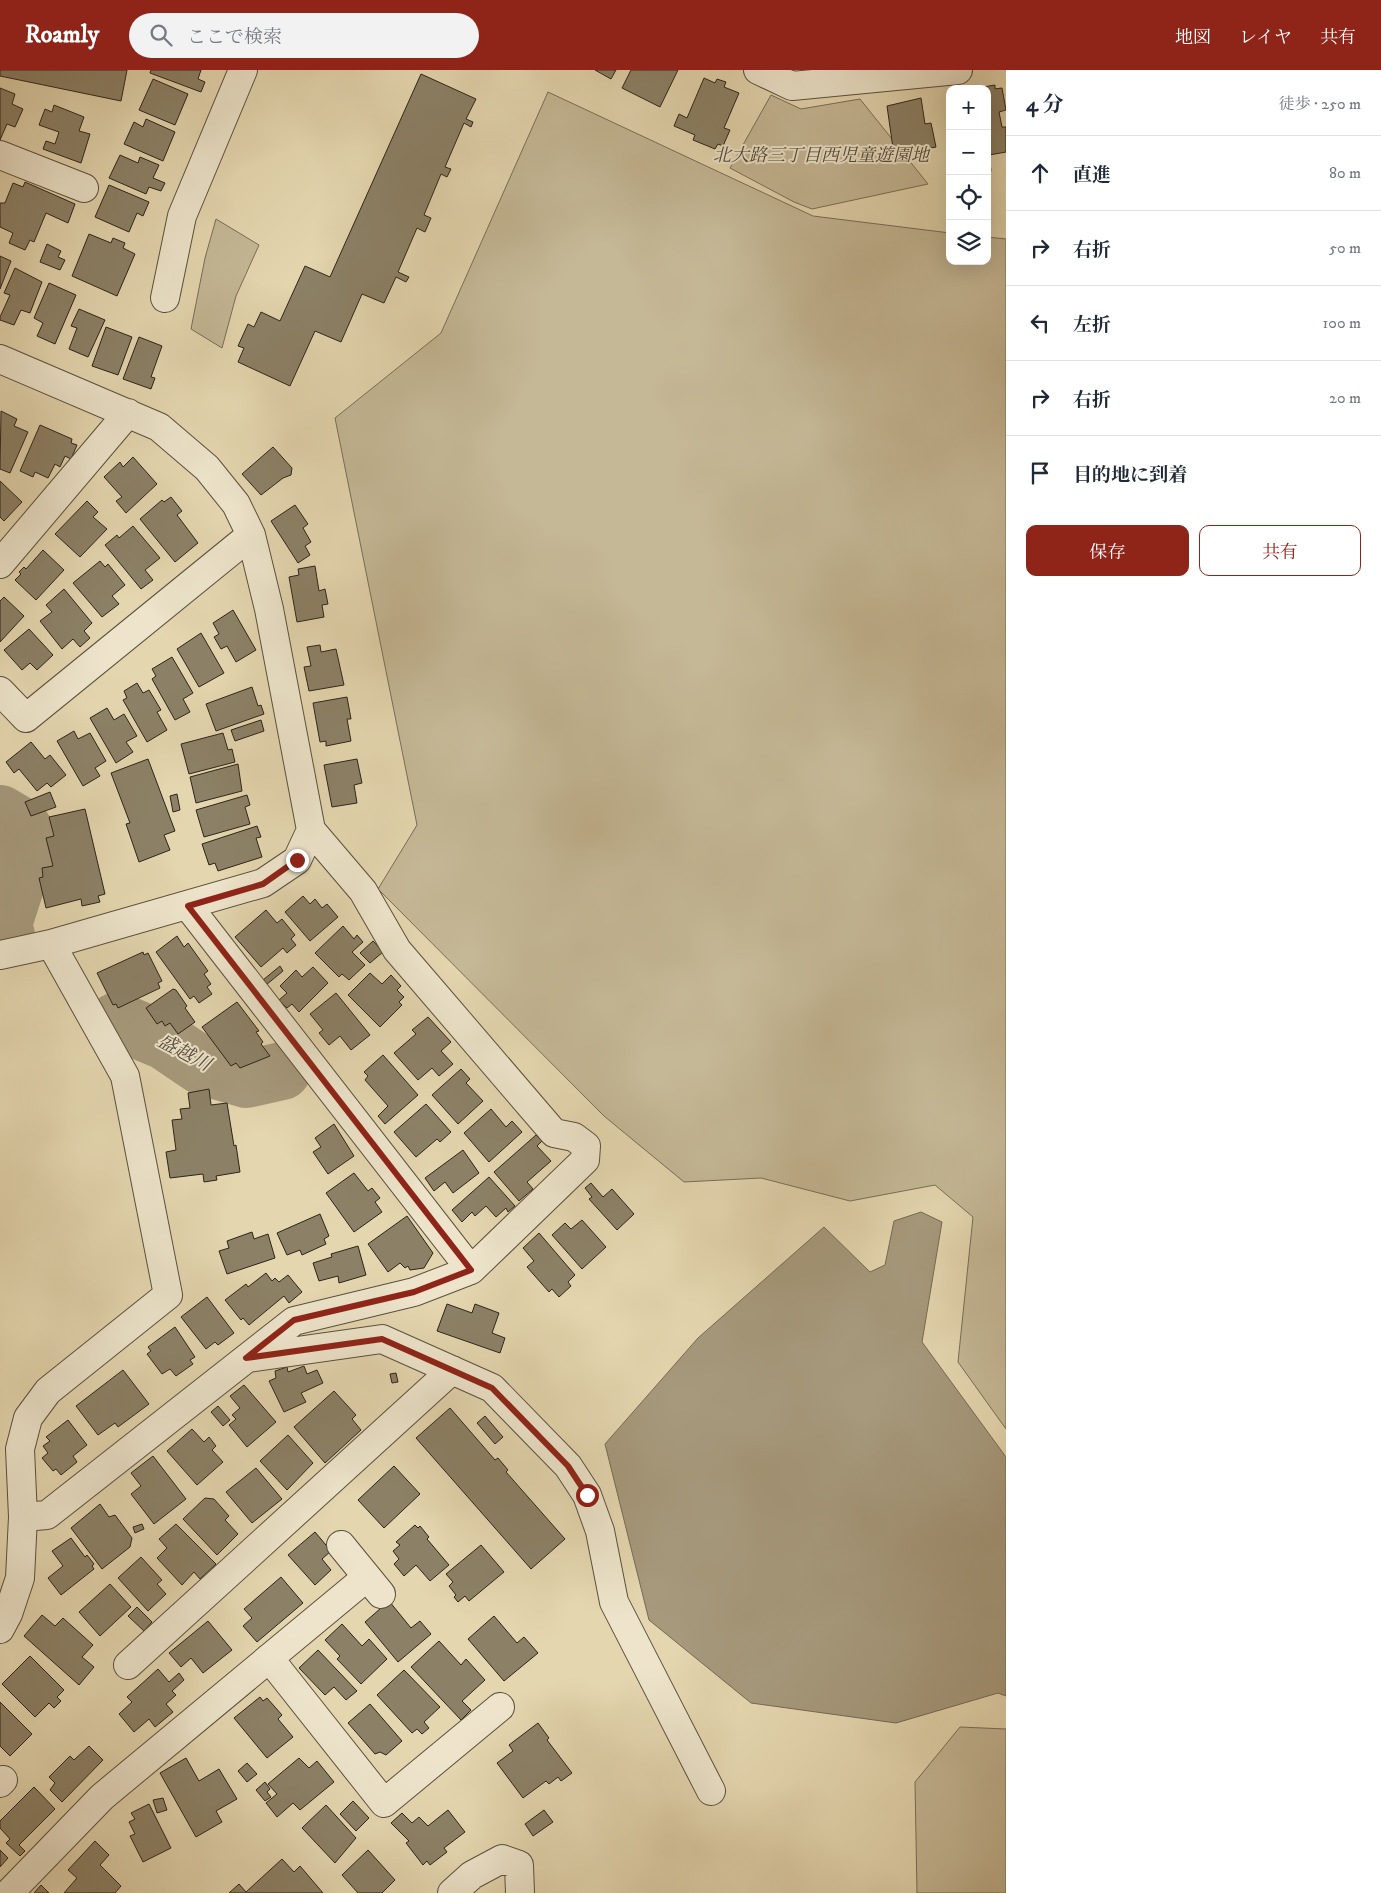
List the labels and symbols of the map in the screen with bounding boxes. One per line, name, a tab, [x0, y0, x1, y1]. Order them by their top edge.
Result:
park label: 北大路三丁目西児童遊園地	[713, 145, 931, 167]
route end	[286, 849, 309, 872]
water label: 盛越川	[153, 1029, 216, 1077]
route start	[576, 1484, 599, 1507]

